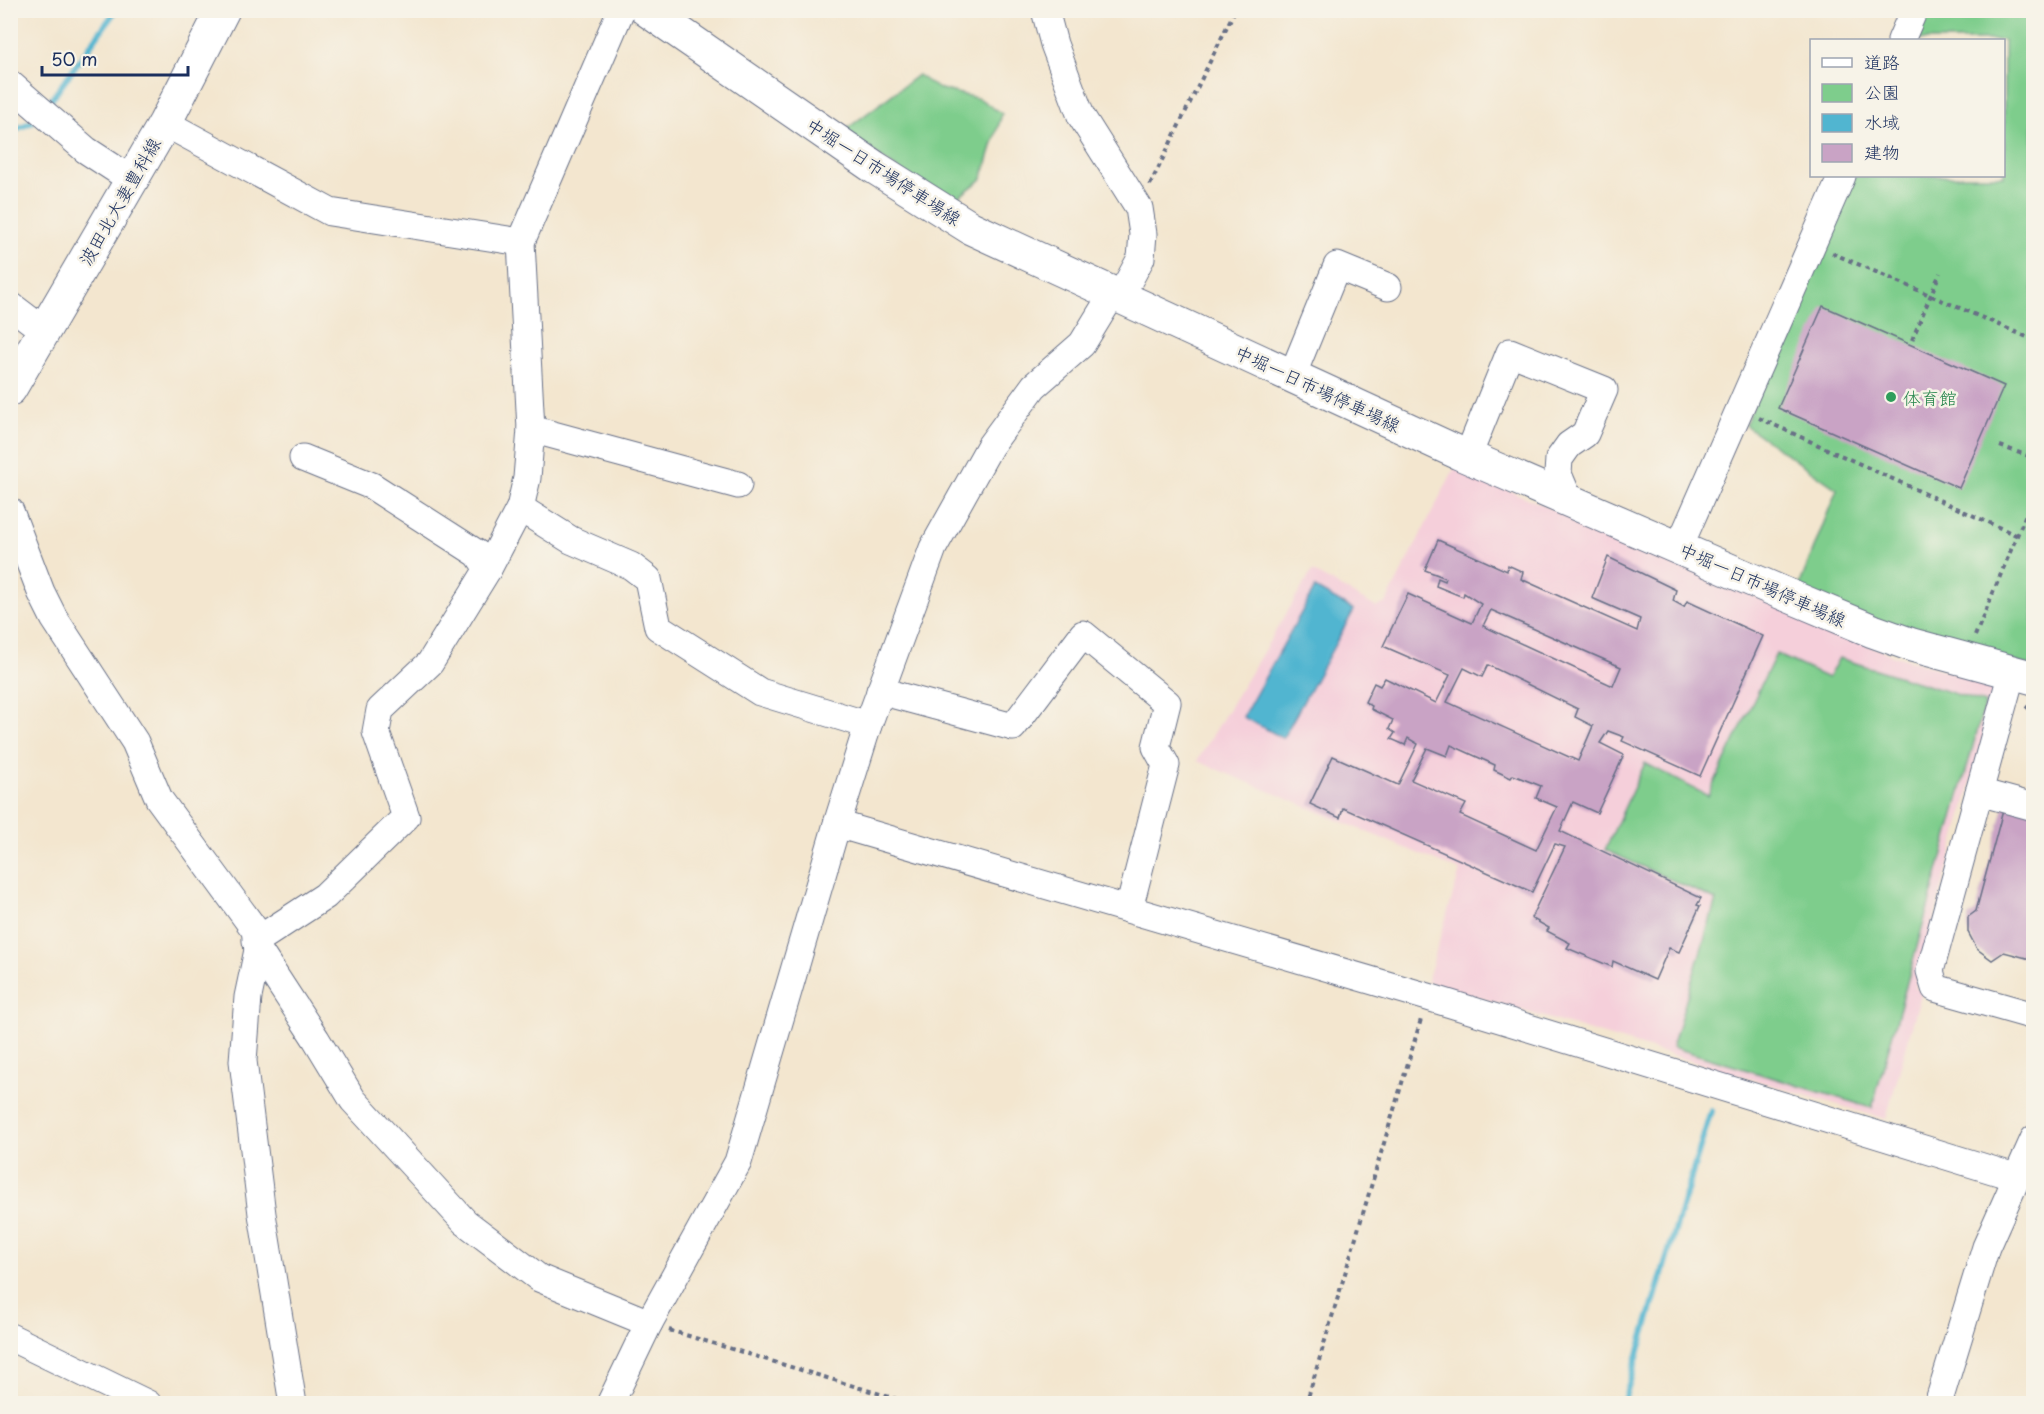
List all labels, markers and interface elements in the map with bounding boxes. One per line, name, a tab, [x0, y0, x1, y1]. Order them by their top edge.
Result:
scale bar	[42, 39, 188, 77]
legend	[1810, 39, 2005, 177]
text: 50 m	[51, 45, 98, 72]
text: 道路	[1864, 48, 1900, 75]
text: 公園	[1864, 78, 1900, 105]
text: 水域	[1864, 108, 1900, 135]
street label: 中堀一日市場停車場線	[801, 111, 967, 231]
street label: 波田北大妻豊科線	[71, 132, 167, 270]
text: 建物	[1864, 138, 1900, 165]
street label: 中堀一日市場停車場線	[1231, 338, 1405, 438]
place label: 体育館	[1903, 384, 1957, 411]
marker: 体育館	[1884, 390, 1898, 404]
street label: 中堀一日市場停車場線	[1675, 535, 1851, 633]

